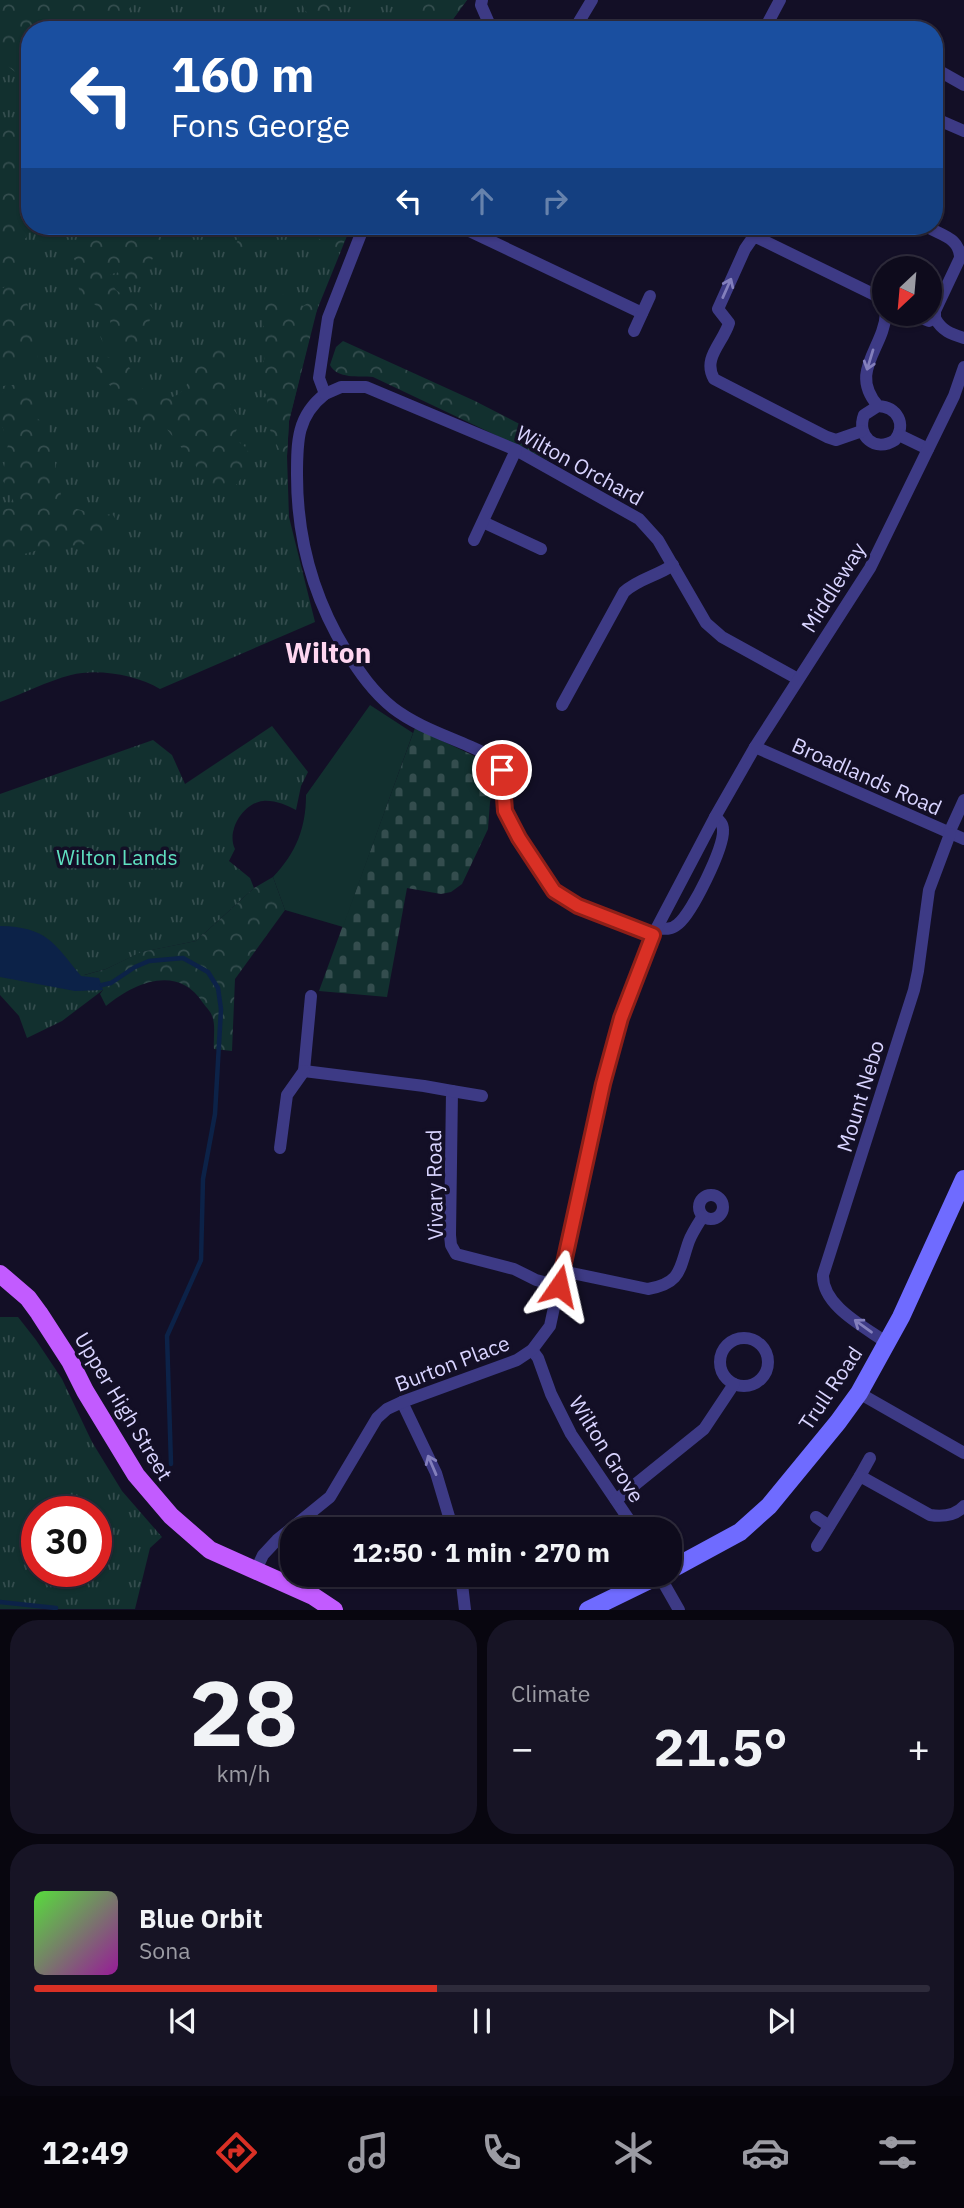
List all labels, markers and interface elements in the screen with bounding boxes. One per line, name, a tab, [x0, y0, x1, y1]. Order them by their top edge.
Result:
text: 160 m	[171, 42, 315, 105]
icon: left	[56, 49, 147, 140]
text: Fons George	[171, 104, 350, 146]
icon: left	[390, 182, 428, 220]
icon: ahead	[463, 182, 501, 220]
icon: right	[536, 182, 574, 220]
north arrow	[872, 256, 942, 326]
map controls	[872, 256, 942, 326]
one-way arrow	[721, 278, 734, 299]
one-way arrow	[863, 349, 876, 371]
street label: Wilton Orchard	[511, 418, 649, 512]
street label: Middleway	[794, 536, 872, 637]
district label: Wilton	[285, 634, 371, 671]
street label: Broadlands Road	[788, 730, 946, 822]
pin	[472, 740, 532, 800]
icon: arrive	[483, 751, 521, 789]
park label: Wilton Lands	[56, 843, 178, 871]
street label: Mount Nebo	[830, 1037, 890, 1155]
street label: Vivary Road	[419, 1129, 449, 1241]
position arrow	[522, 1249, 596, 1323]
one-way arrow	[854, 1318, 873, 1333]
street label: Upper High Street	[69, 1327, 179, 1485]
street label: Burton Place	[391, 1328, 513, 1398]
street label: Trull Road	[792, 1341, 868, 1435]
street label: Wilton Grove	[563, 1390, 651, 1508]
one-way arrow	[425, 1454, 438, 1476]
speed limit sign: 30	[21, 1496, 112, 1587]
text: 12:50 · 1 min · 270 m	[352, 1535, 610, 1569]
text: 28	[189, 1653, 298, 1771]
text: Climate	[511, 1678, 590, 1708]
text: 21.5°	[653, 1713, 788, 1780]
text: −	[511, 1723, 534, 1772]
text: +	[907, 1723, 930, 1772]
text: km/h	[216, 1758, 271, 1788]
text: Blue Orbit	[139, 1901, 263, 1935]
text: Sona	[139, 1935, 191, 1965]
icon: previous	[164, 2002, 202, 2040]
icon: pause	[463, 2002, 501, 2040]
icon: next	[762, 2002, 800, 2040]
icon: directions	[212, 2128, 261, 2177]
icon: music	[344, 2128, 393, 2177]
icon: phone	[477, 2128, 526, 2177]
icon: climate	[609, 2128, 658, 2177]
icon: car	[741, 2128, 790, 2177]
icon: filters	[873, 2128, 922, 2177]
text: 12:49	[42, 2131, 129, 2173]

